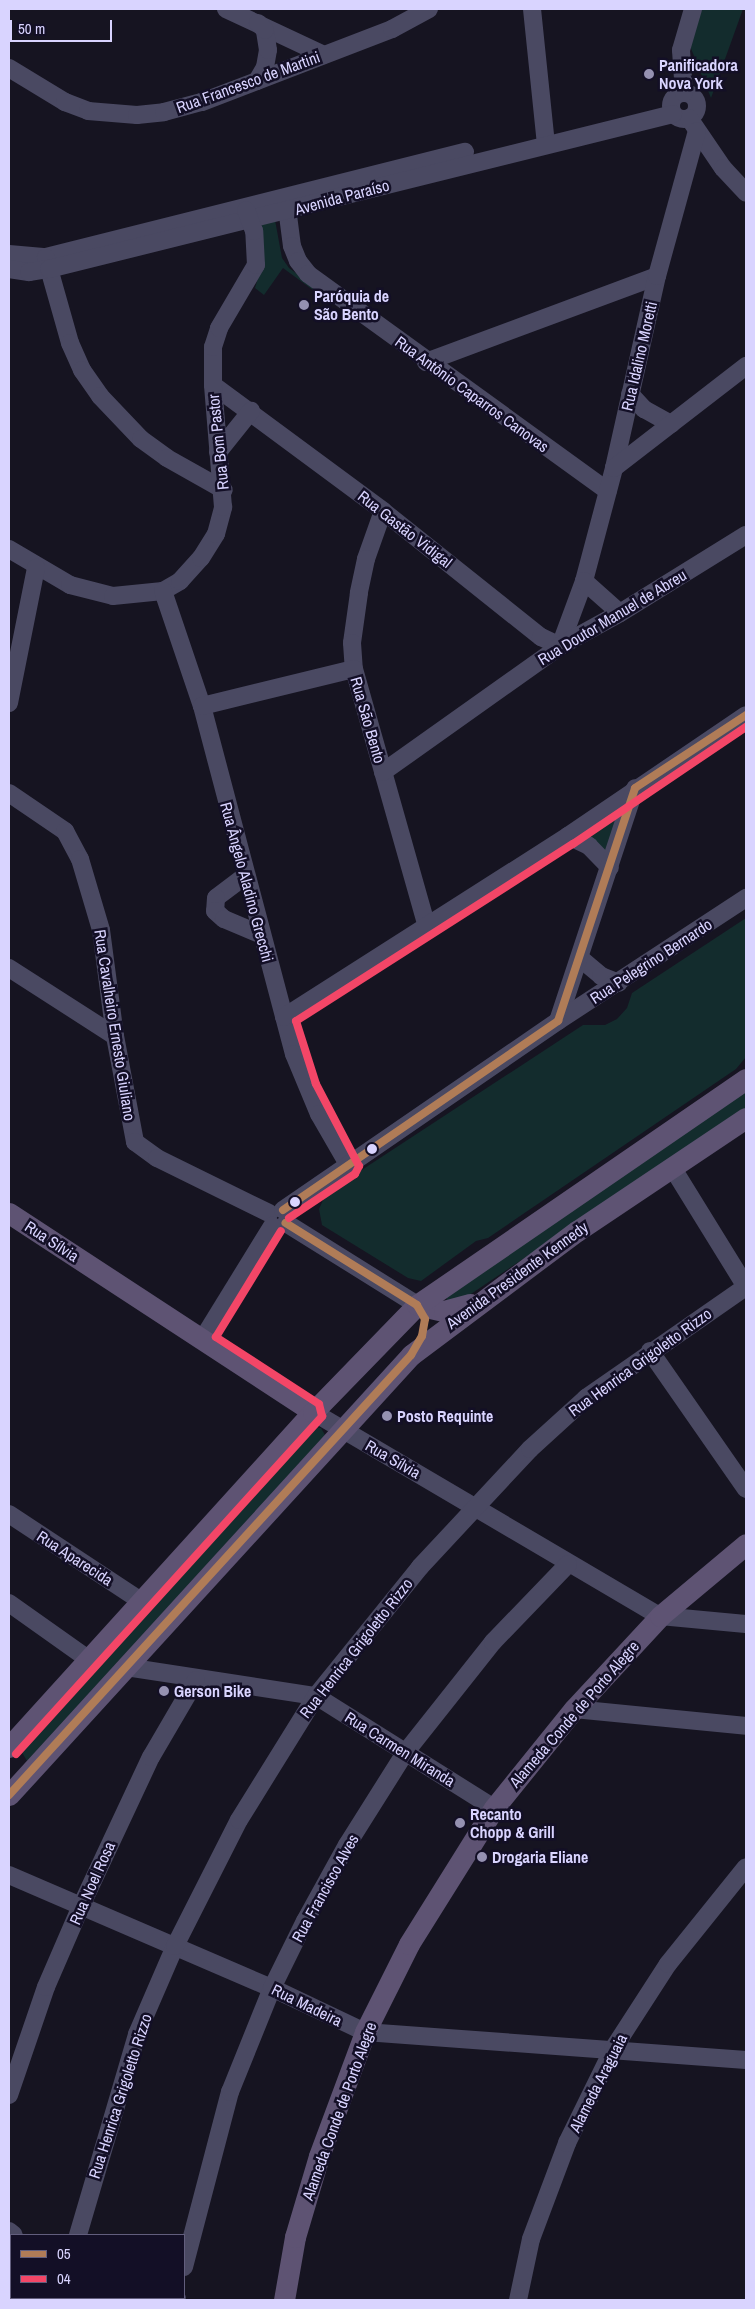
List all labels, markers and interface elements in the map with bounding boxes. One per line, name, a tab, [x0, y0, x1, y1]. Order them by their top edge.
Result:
scale bar	[12, 10, 115, 42]
text: 50 m	[18, 18, 45, 39]
street label: Rua Francesco de Martini	[173, 47, 323, 117]
place label: Panificadora Nova York	[659, 55, 738, 93]
marker: Panificadora Nova York	[643, 68, 655, 80]
street label: Avenida Paraíso	[293, 175, 391, 219]
place label: Paróquia de São Bento	[314, 286, 389, 324]
marker: Paróquia de São Bento	[298, 299, 310, 311]
street label: Rua Idalino Moretti	[617, 299, 661, 413]
street label: Rua Antônio Caparros Canovas	[391, 332, 553, 456]
street label: Rua Bom Pastor	[203, 393, 233, 491]
street label: Rua Gastão Vidigal	[354, 486, 456, 572]
street label: Rua Doutor Manuel de Abreu	[534, 565, 690, 669]
street label: Rua São Bento	[347, 675, 389, 765]
street label: Rua Ângelo Aladino Grecchi	[216, 799, 278, 965]
street label: Rua Pelegrino Bernardo	[586, 914, 716, 1008]
street label: Rua Cavalheiro Ernesto Giuliano	[90, 928, 140, 1122]
unlabelled marker	[367, 1144, 377, 1154]
unlabelled marker	[290, 1197, 300, 1207]
street label: Rua Sílvia	[21, 1216, 83, 1266]
street label: Avenida Presidente Kennedy	[442, 1217, 592, 1333]
street label: Rua Henrica Grigoletto Rizzo	[565, 1304, 715, 1420]
place label: Posto Requinte	[397, 1406, 493, 1426]
marker: Posto Requinte	[381, 1410, 393, 1422]
street label: Rua Sílvia	[362, 1436, 424, 1482]
street label: Rua Aparecida	[33, 1526, 117, 1590]
street label: Rua Henrica Grigoletto Rizzo	[295, 1574, 417, 1722]
street label: Alameda Conde de Porto Alegre	[505, 1636, 643, 1792]
place label: Gerson Bike	[174, 1681, 251, 1701]
marker: Gerson Bike	[158, 1685, 170, 1697]
street label: Rua Carmen Miranda	[341, 1707, 459, 1791]
place label: Recanto Chopp & Grill	[470, 1804, 555, 1842]
marker: Recanto Chopp & Grill	[454, 1817, 466, 1829]
street label: Rua Francisco Alves	[287, 1830, 363, 1946]
street label: Rua Noel Rosa	[65, 1838, 119, 1928]
place label: Drogaria Eliane	[492, 1847, 588, 1867]
marker: Drogaria Eliane	[476, 1851, 488, 1863]
street label: Rua Madeira	[269, 1980, 345, 2030]
street label: Rua Henrica Grigoletto Rizzo	[84, 2011, 156, 2181]
street label: Alameda Conde de Porto Alegre	[298, 2019, 380, 2203]
street label: Alameda Araguaia	[565, 2030, 631, 2136]
legend	[10, 2234, 185, 2299]
text: 05	[57, 2243, 71, 2264]
text: 04	[57, 2268, 71, 2289]

